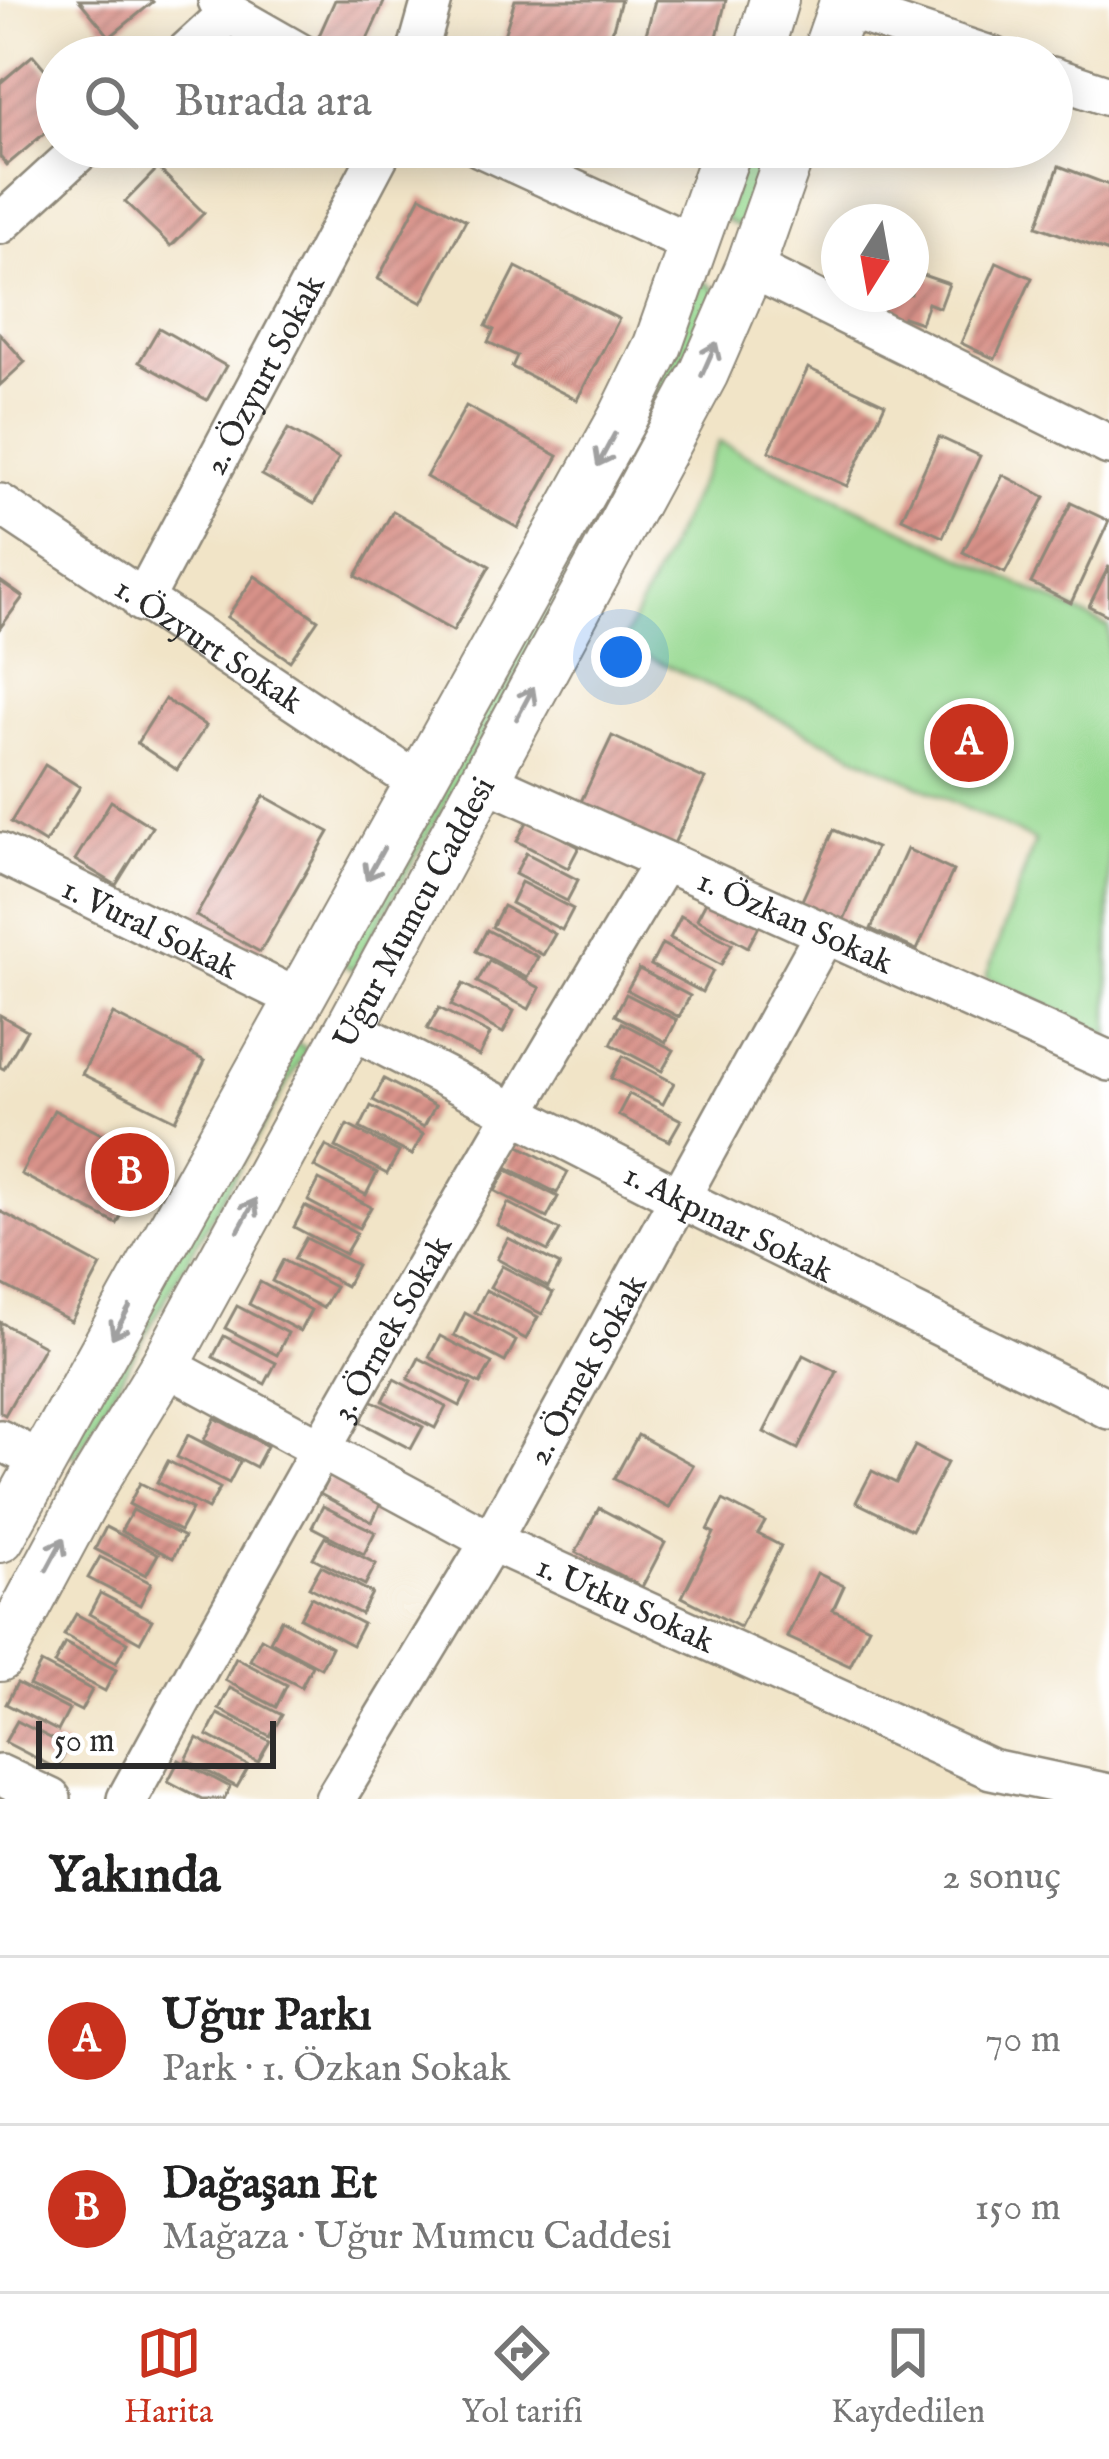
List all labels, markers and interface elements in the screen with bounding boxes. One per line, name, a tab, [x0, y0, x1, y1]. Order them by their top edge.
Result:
search box	[36, 36, 1073, 168]
icon: search	[78, 69, 144, 135]
text: Burada ara	[174, 74, 372, 131]
north arrow	[821, 204, 929, 312]
street label: 2. Özyurt Sokak	[195, 268, 336, 483]
one-way arrow	[700, 342, 722, 378]
one-way arrow	[594, 431, 617, 466]
street label: 1. Özyurt Sokak	[106, 569, 310, 724]
your location	[591, 627, 651, 687]
one-way arrow	[514, 687, 537, 722]
pin: A	[930, 698, 1008, 788]
street label: Uğur Mumcu Caddesi	[325, 770, 506, 1057]
one-way arrow	[363, 846, 387, 881]
street label: 1. Özkan Sokak	[690, 861, 899, 985]
street label: 1. Vural Sokak	[54, 869, 245, 991]
pin: B	[91, 1127, 169, 1217]
street label: 1. Akpınar Sokak	[616, 1155, 840, 1294]
one-way arrow	[236, 1198, 260, 1233]
street label: 3. Örnek Sokak	[323, 1228, 463, 1430]
street label: 2. Örnek Sokak	[519, 1267, 658, 1473]
one-way arrow	[108, 1304, 132, 1339]
one-way arrow	[44, 1537, 67, 1572]
street label: 1. Utku Sokak	[529, 1547, 721, 1664]
scale bar	[36, 1715, 276, 1768]
text: 50 m	[54, 1721, 115, 1763]
text: Yakında	[48, 1845, 221, 1910]
text: 2 sonuç	[942, 1853, 1061, 1902]
text: Uğur Parkı	[162, 1988, 372, 2045]
text: A	[74, 2016, 100, 2065]
text: 70 m	[985, 2016, 1061, 2065]
text: Park · 1. Özkan Sokak	[162, 2045, 510, 2094]
text: Dağaşan Et	[162, 2156, 377, 2213]
text: B	[74, 2184, 100, 2233]
text: 150 m	[975, 2184, 1061, 2233]
text: Mağaza · Uğur Mumcu Caddesi	[162, 2213, 672, 2262]
tab: Harita	[124, 2320, 213, 2434]
tab: Yol tarifi	[461, 2320, 583, 2434]
tab: Kaydedilen	[831, 2320, 985, 2434]

